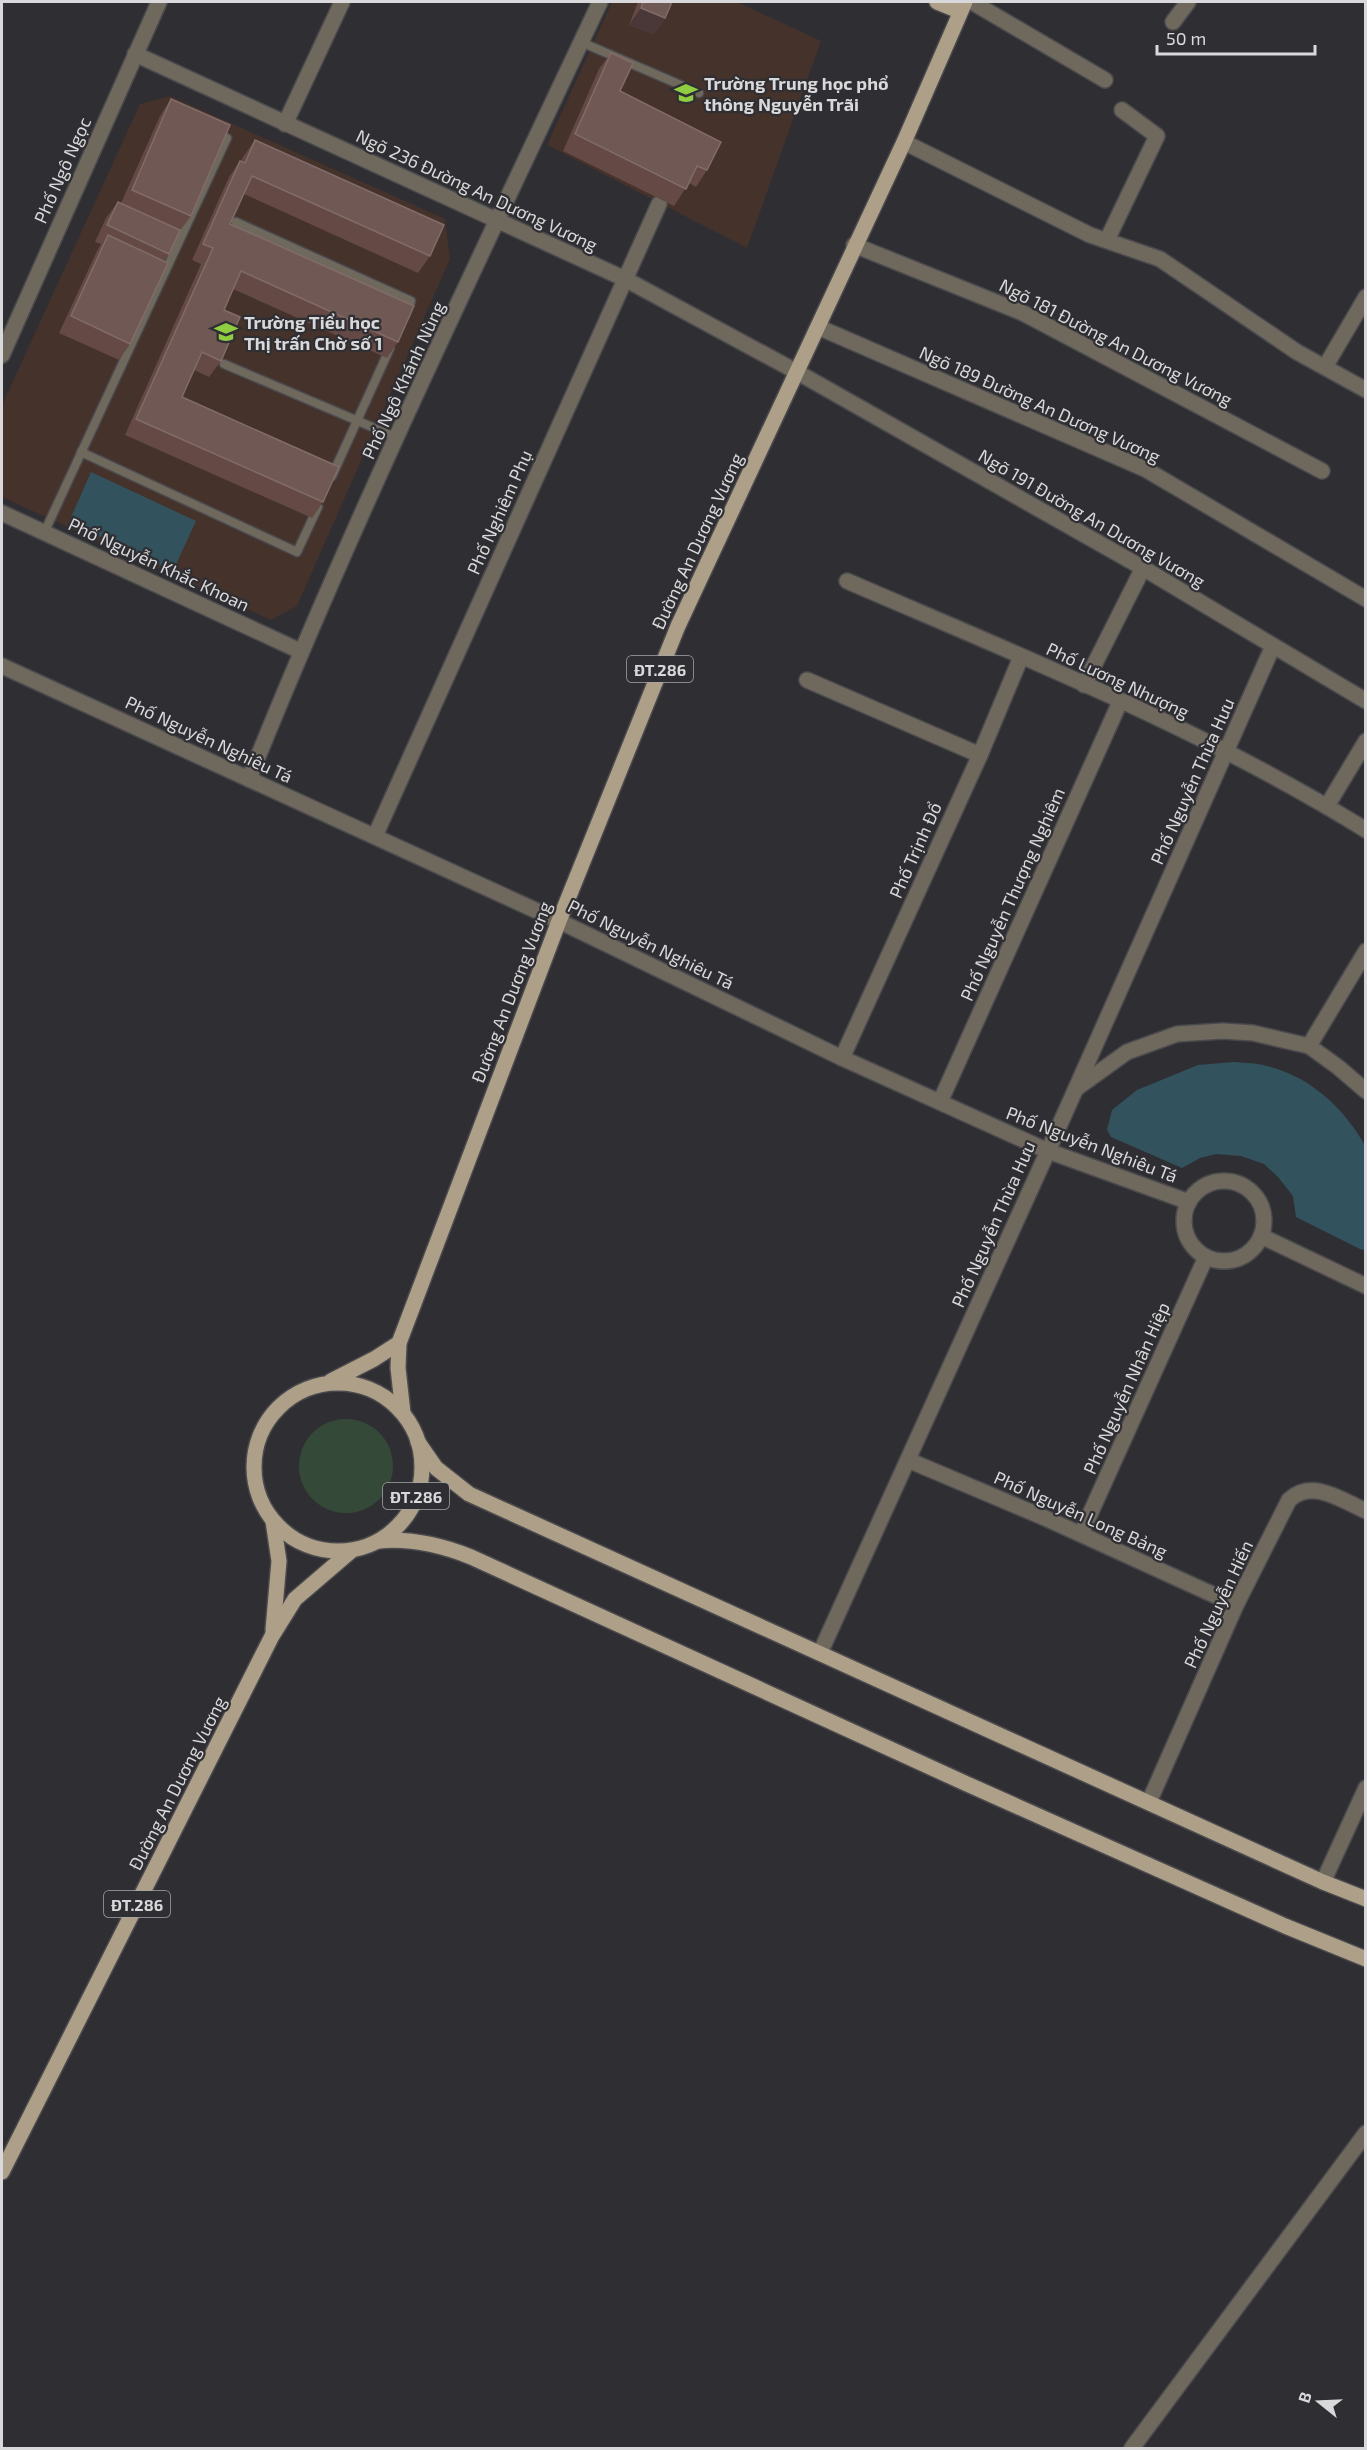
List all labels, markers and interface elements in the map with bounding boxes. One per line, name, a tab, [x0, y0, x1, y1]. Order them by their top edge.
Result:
scale bar	[1157, 18, 1314, 56]
text: 50 m	[1166, 27, 1206, 49]
place label: Trường Trung học phổ thông Nguyễn Trãi	[704, 72, 889, 115]
school or university icon: Trường Trung học phổ thông Nguyễn Trãi	[673, 80, 699, 106]
street label: Phố Ngô Ngọc	[29, 113, 95, 227]
street label: Ngõ 236 Đường An Dương Vương	[353, 124, 601, 256]
street label: Ngõ 181 Đường An Dương Vương	[996, 274, 1236, 410]
street label: Phố Ngô Khánh Nùng	[357, 298, 449, 462]
place label: Trường Tiểu học Thị trấn Chờ số 1	[244, 311, 382, 354]
school or university icon: Trường Tiểu học Thị trấn Chờ số 1	[213, 319, 239, 345]
street label: Ngõ 189 Đường An Dương Vương	[916, 341, 1164, 467]
street label: Ngõ 191 Đường An Dương Vương	[975, 444, 1209, 592]
street label: Phố Nghiêm Phụ	[462, 446, 536, 578]
street label: Đường An Dương Vương	[646, 449, 748, 633]
street label: Phố Nguyễn Khắc Khoan	[65, 512, 253, 616]
street label: Phố Lương Nhượng	[1043, 637, 1193, 723]
road number: ĐT.286	[627, 656, 693, 682]
street label: Phố Nguyễn Nghiêu Tá	[122, 691, 296, 787]
street label: Phố Nguyễn Thừa Hưu	[1145, 694, 1239, 868]
street label: Phố Nguyễn Thượng Nghiêm	[955, 784, 1069, 1004]
street label: Phố Trịnh Đổ	[884, 799, 946, 901]
street label: Phố Nguyễn Nghiêu Tá	[565, 894, 737, 994]
street label: Đường An Dương Vương	[466, 898, 556, 1086]
street label: Phố Nguyễn Nghiêu Tá	[1003, 1101, 1181, 1187]
street label: Phố Nguyễn Thừa Hưu	[946, 1137, 1040, 1311]
street label: Phố Nguyễn Nhân Hiệp	[1078, 1299, 1174, 1477]
street label: Phố Nguyễn Long Bảng	[991, 1466, 1171, 1562]
road number: ĐT.286	[383, 1483, 449, 1509]
street label: Phố Nguyễn Hiến	[1179, 1537, 1257, 1671]
street label: Đường An Dương Vương	[124, 1692, 230, 1874]
road number: ĐT.286	[104, 1891, 170, 1917]
north arrow	[1289, 2372, 1349, 2432]
text: B	[1294, 2389, 1315, 2405]

